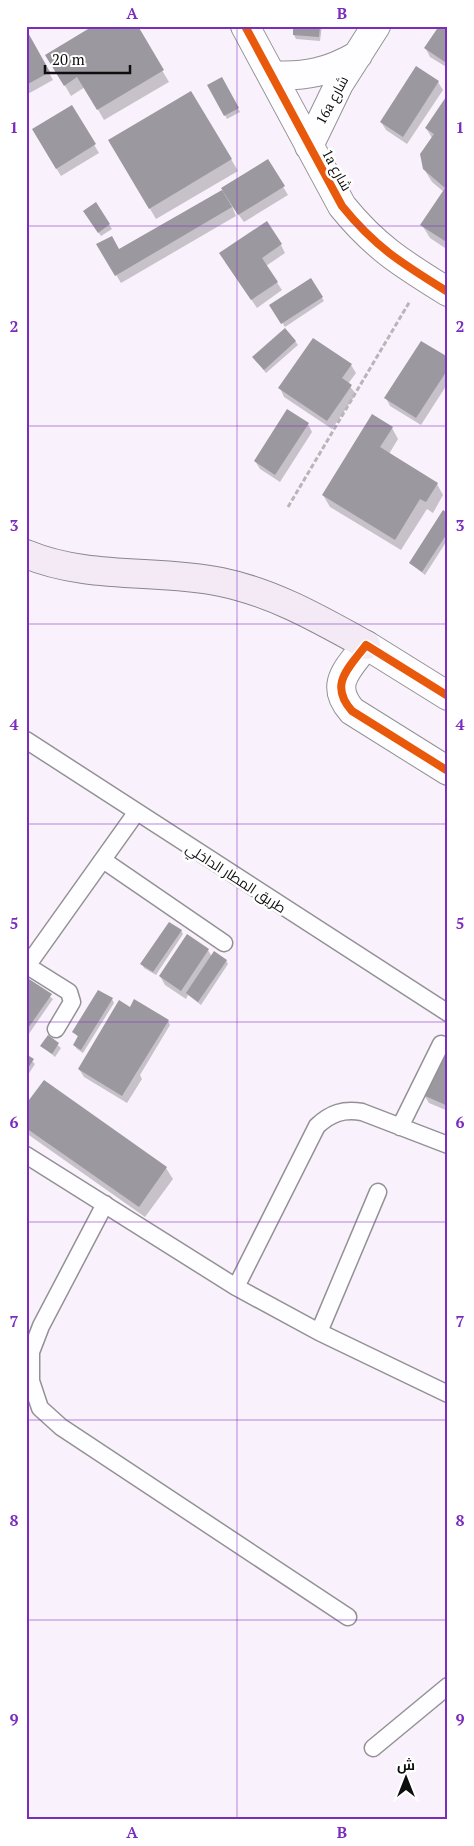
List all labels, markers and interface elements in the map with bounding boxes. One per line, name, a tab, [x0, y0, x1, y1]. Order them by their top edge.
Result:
text: A	[126, 2, 138, 24]
text: B	[337, 2, 347, 24]
scale bar	[45, 42, 130, 74]
text: 20 m	[52, 49, 85, 69]
street label: 16a شارع	[311, 72, 352, 127]
text: 1	[9, 116, 19, 138]
text: 1	[455, 116, 465, 138]
street label: 1a شارع	[318, 145, 357, 194]
text: 2	[9, 315, 19, 337]
text: 2	[455, 315, 465, 337]
text: 3	[9, 514, 19, 536]
text: 3	[455, 514, 465, 536]
text: 4	[9, 713, 19, 735]
text: 4	[455, 713, 465, 735]
street label: طريق المطار الداخلي	[181, 838, 290, 920]
text: 5	[9, 912, 19, 934]
text: 5	[455, 912, 465, 934]
text: 6	[9, 1111, 19, 1133]
text: 6	[455, 1111, 465, 1133]
text: 7	[9, 1310, 19, 1332]
text: 7	[455, 1310, 465, 1332]
text: 8	[9, 1509, 19, 1531]
text: 8	[455, 1509, 465, 1531]
text: 9	[9, 1708, 19, 1730]
text: 9	[455, 1708, 465, 1730]
north arrow	[382, 1754, 432, 1804]
text: ش	[397, 1755, 415, 1774]
text: A	[126, 1821, 138, 1843]
text: B	[337, 1821, 347, 1843]

